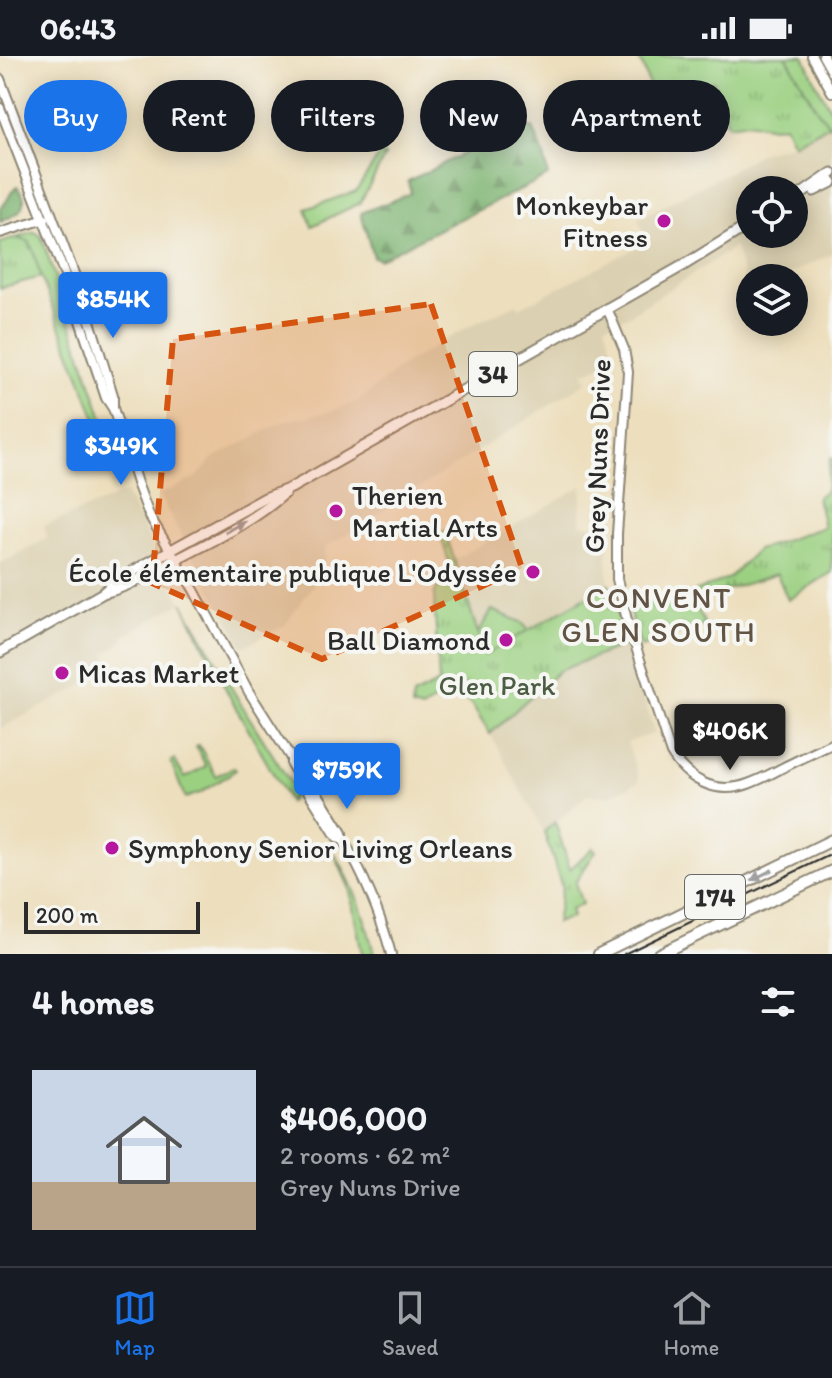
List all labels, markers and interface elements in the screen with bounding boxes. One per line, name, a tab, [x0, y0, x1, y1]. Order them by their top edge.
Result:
text: 06:43	[40, 10, 116, 47]
chip: Buy	[24, 80, 127, 152]
chip: Rent	[143, 80, 255, 152]
chip: Filters	[271, 80, 404, 152]
chip: New	[420, 80, 527, 152]
chip: Apartment	[543, 80, 730, 152]
map controls	[736, 176, 808, 336]
button: locate	[736, 176, 808, 248]
place label: Monkeybar Fitness	[515, 188, 648, 254]
marker: Monkeybar Fitness	[655, 212, 673, 230]
button: layers	[736, 264, 808, 336]
pin: $854K	[57, 272, 169, 340]
text: $854K	[76, 282, 150, 314]
road number: 34	[469, 352, 517, 396]
street label: Grey Nuns Drive	[577, 358, 617, 554]
pin: $349K	[65, 419, 177, 487]
text: $349K	[84, 429, 158, 461]
place label: Therien Martial Arts	[352, 478, 498, 544]
marker: Therien Martial Arts	[327, 502, 345, 520]
one-way arrow	[224, 520, 247, 534]
place label: École élémentaire publique L'Odyssée	[68, 555, 517, 589]
marker: École élémentaire publique L'Odyssée	[524, 563, 542, 581]
district label: CONVENT GLEN SOUTH	[561, 579, 757, 650]
place label: Ball Diamond	[327, 623, 490, 657]
marker: Ball Diamond	[497, 631, 515, 649]
place label: Micas Market	[78, 656, 239, 690]
marker: Micas Market	[53, 664, 71, 682]
park label: Glen Park	[438, 668, 556, 702]
pin: $406K	[674, 704, 786, 772]
text: $406K	[692, 714, 768, 746]
pin: $759K	[291, 743, 403, 811]
text: $759K	[312, 753, 382, 785]
place label: Symphony Senior Living Orleans	[128, 831, 513, 865]
marker: Symphony Senior Living Orleans	[103, 839, 121, 857]
one-way arrow	[750, 868, 773, 881]
road number: 174	[685, 875, 745, 919]
scale bar	[24, 898, 200, 934]
text: 200 m	[36, 902, 98, 929]
icon: filters	[756, 980, 800, 1024]
text: 4 homes	[32, 982, 155, 1023]
text: $406,000	[280, 1098, 428, 1139]
icon: home	[96, 1102, 192, 1198]
text: 2 rooms · 62 m²	[280, 1139, 450, 1171]
text: Grey Nuns Drive	[280, 1171, 461, 1203]
tab: Map	[113, 1286, 157, 1361]
tab: Saved	[382, 1286, 438, 1361]
tab: Home	[664, 1286, 719, 1361]

